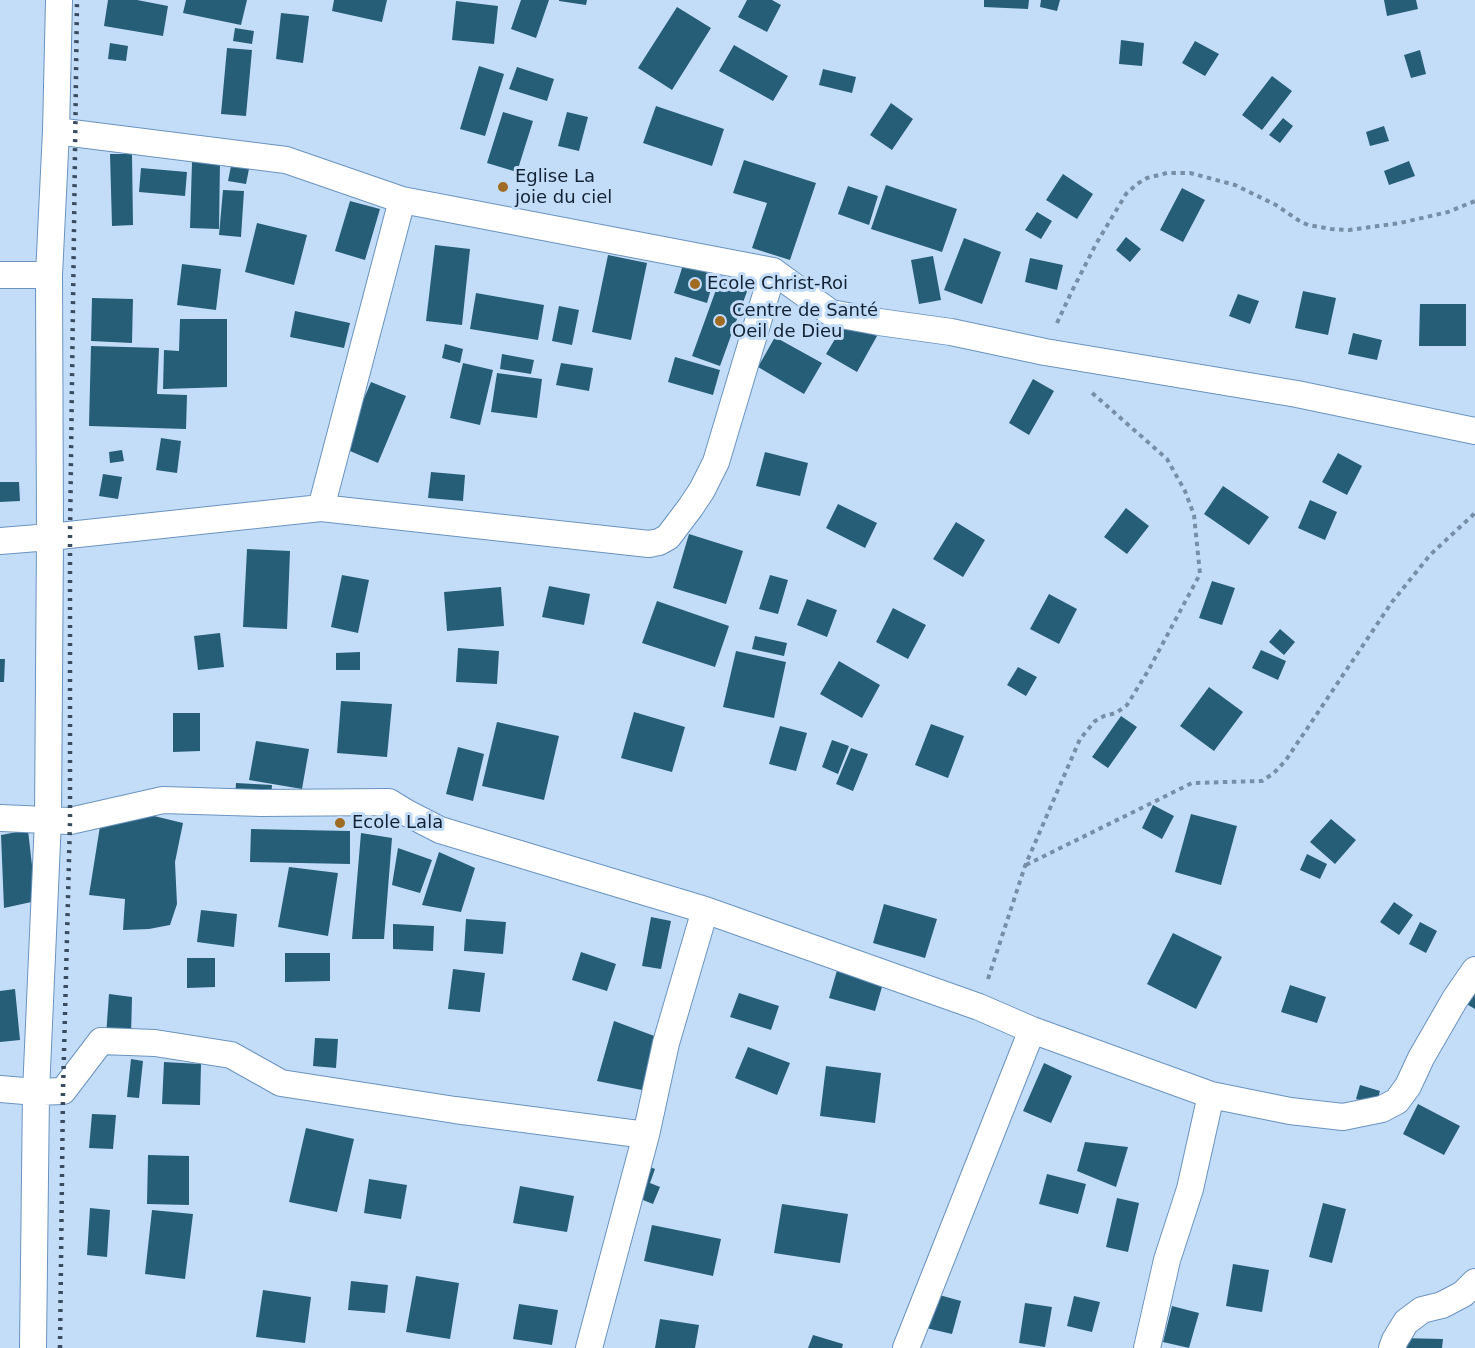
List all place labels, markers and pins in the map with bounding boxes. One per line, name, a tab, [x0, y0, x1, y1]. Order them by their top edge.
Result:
place label: Eglise La joie du ciel	[515, 166, 612, 208]
marker: Eglise La joie du ciel	[496, 180, 510, 194]
place label: Ecole Christ-Roi	[707, 273, 848, 295]
marker: Ecole Christ-Roi	[688, 277, 702, 291]
place label: Centre de Santé Oeil de Dieu	[732, 300, 878, 342]
marker: Centre de Santé Oeil de Dieu	[713, 314, 727, 328]
place label: Ecole Lala	[352, 812, 443, 834]
marker: Ecole Lala	[333, 816, 347, 830]

